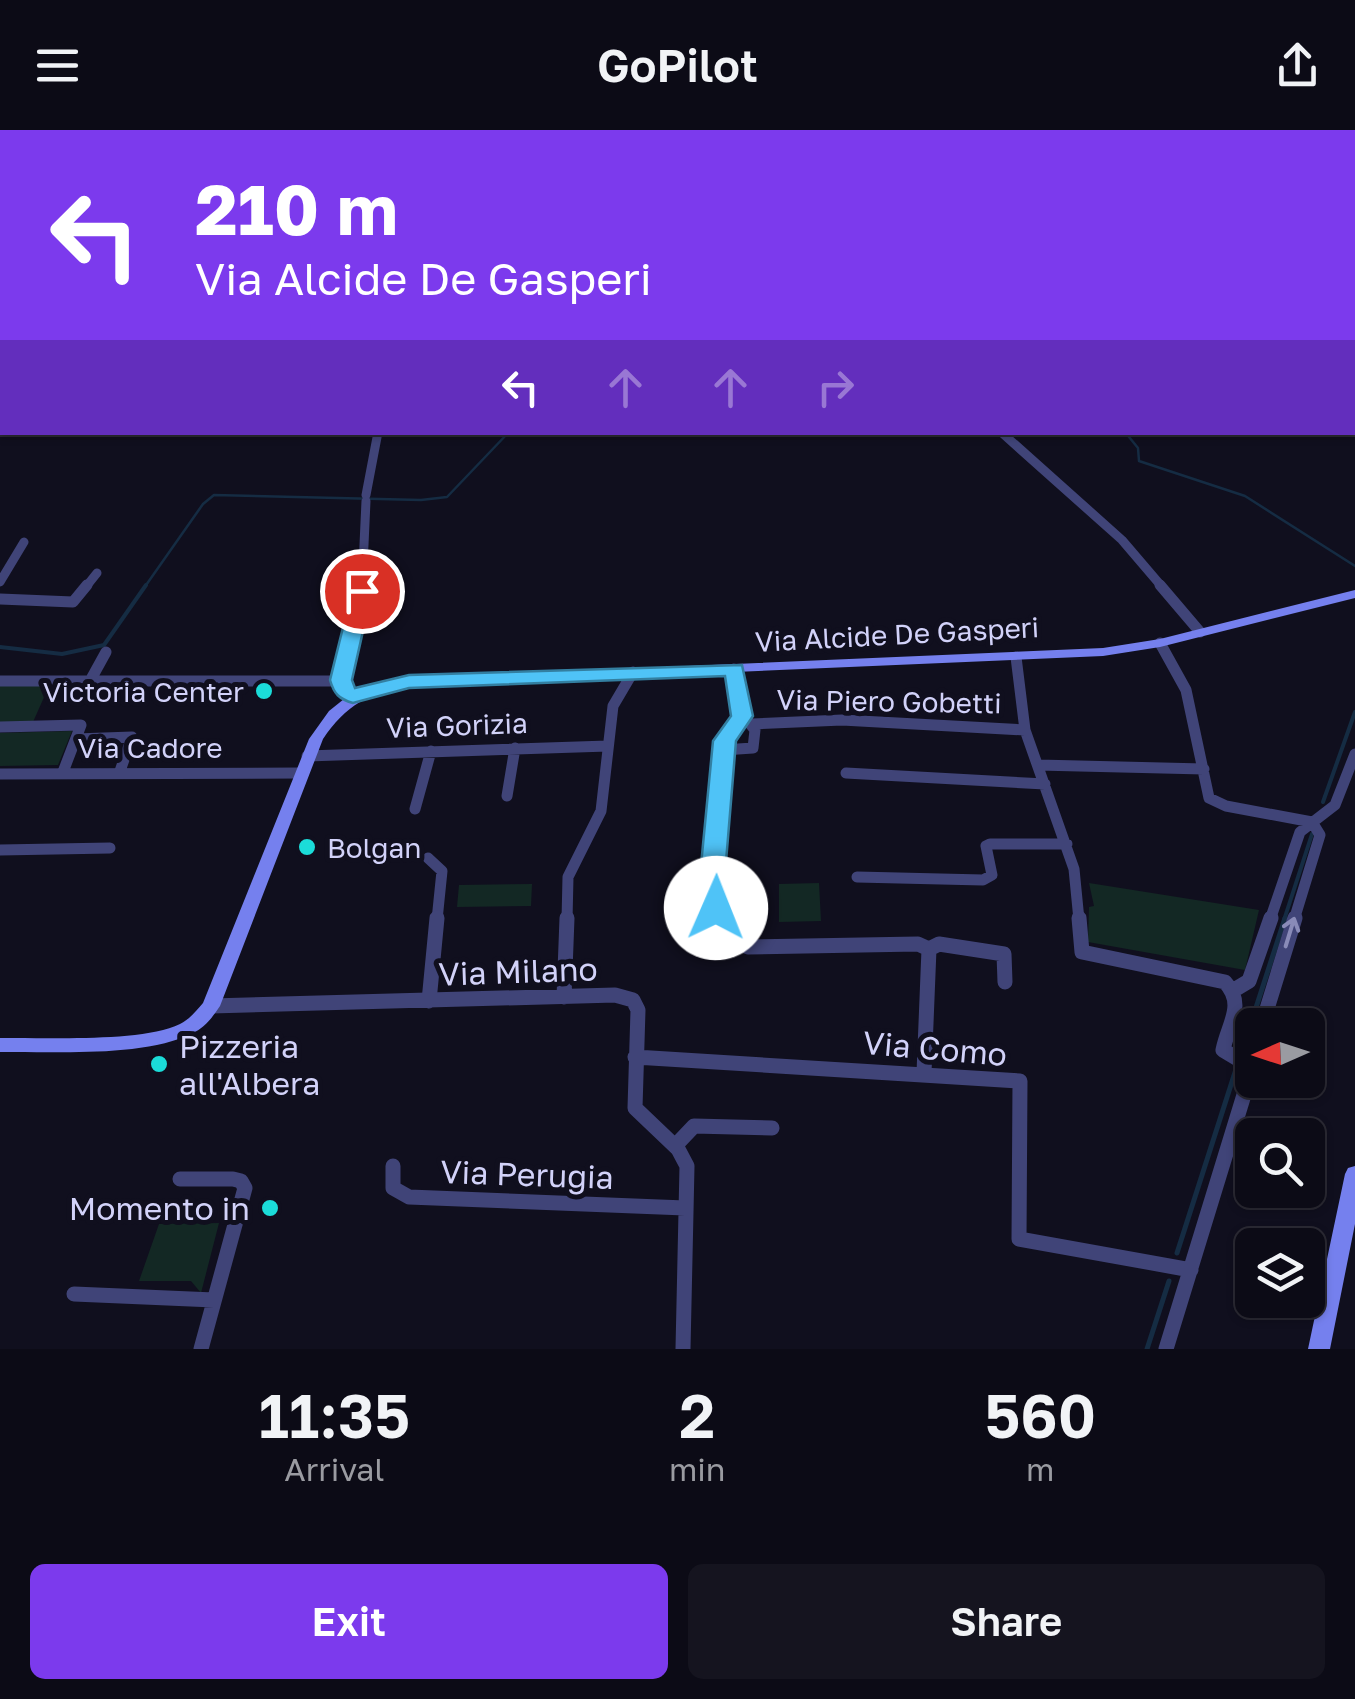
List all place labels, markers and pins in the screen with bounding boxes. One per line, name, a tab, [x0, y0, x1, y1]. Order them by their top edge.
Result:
pin	[320, 549, 405, 634]
place label: Victoria Center	[43, 675, 244, 708]
marker: Victoria Center	[253, 680, 275, 702]
place label: Bolgan	[327, 831, 422, 864]
marker: Bolgan	[296, 836, 318, 858]
place label: Pizzeria all'Albera	[179, 1027, 320, 1102]
marker: Pizzeria all'Albera	[148, 1053, 170, 1075]
place label: Momento in	[69, 1189, 250, 1227]
marker: Momento in	[259, 1197, 281, 1219]

